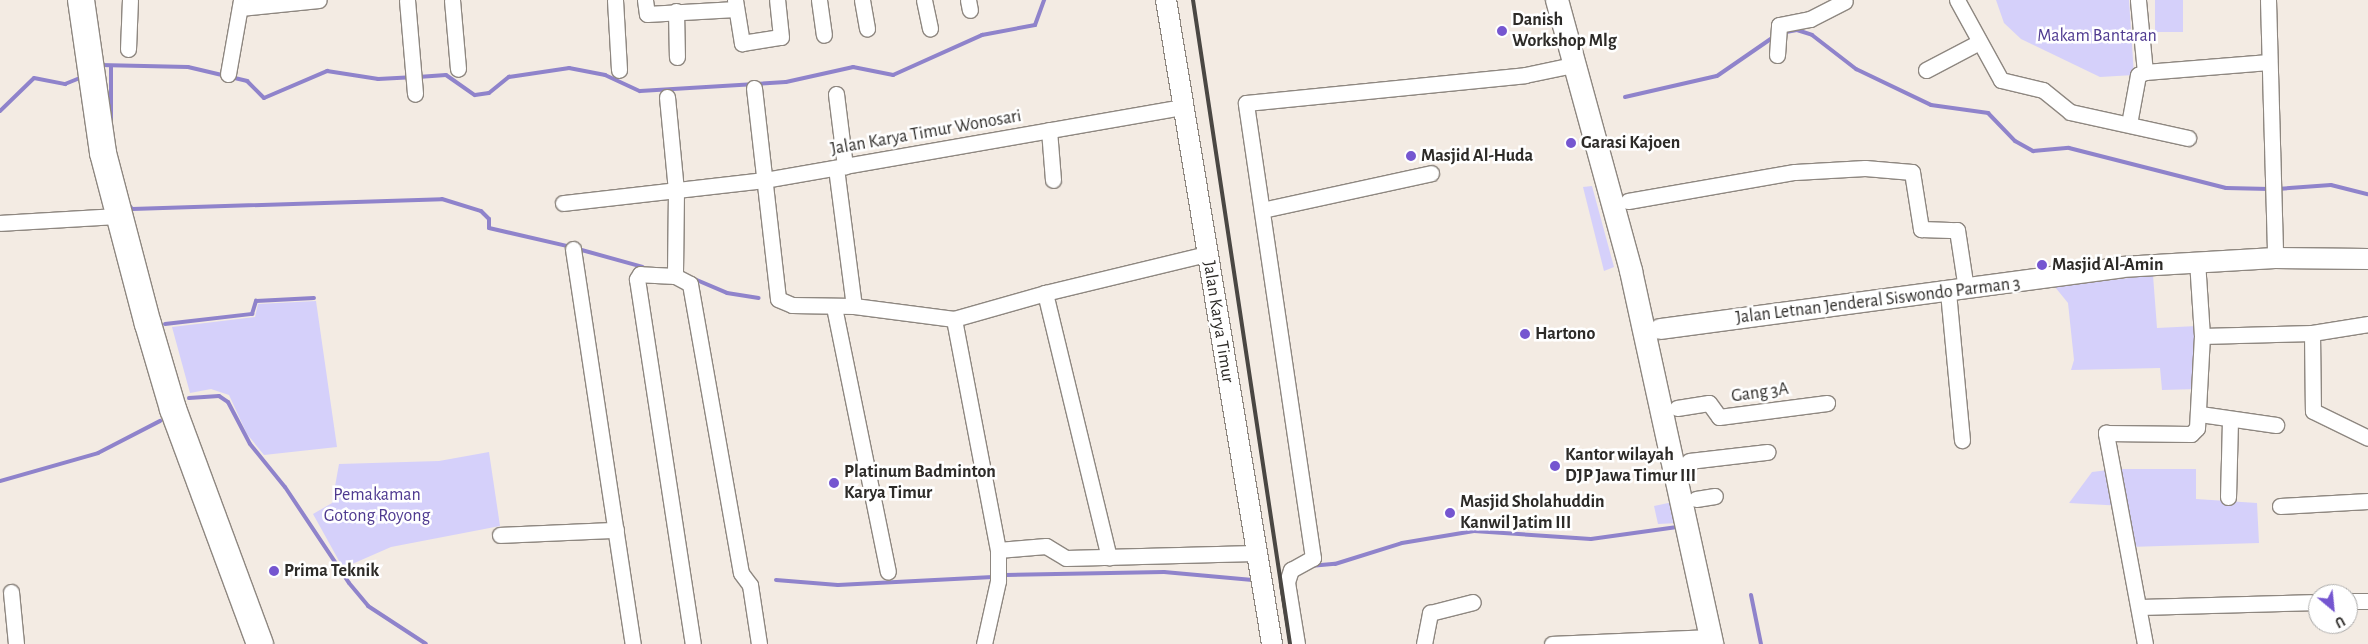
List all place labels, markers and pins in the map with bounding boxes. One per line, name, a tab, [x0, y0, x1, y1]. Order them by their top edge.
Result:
place label: Danish Workshop Mlg	[1512, 10, 1617, 52]
marker: Danish Workshop Mlg	[1496, 25, 1508, 37]
place label: Garasi Kajoen	[1581, 132, 1680, 154]
marker: Garasi Kajoen	[1565, 137, 1577, 149]
place label: Masjid Al-Huda	[1421, 145, 1533, 167]
marker: Masjid Al-Huda	[1405, 150, 1417, 162]
place label: Masjid Al-Amin	[2052, 254, 2164, 276]
marker: Masjid Al-Amin	[2036, 259, 2048, 271]
place label: Hartono	[1535, 323, 1595, 345]
marker: Hartono	[1519, 328, 1531, 340]
place label: Kantor wilayah DJP Jawa Timur III	[1565, 445, 1696, 488]
marker: Kantor wilayah DJP Jawa Timur III	[1549, 460, 1561, 472]
place label: Platinum Badminton Karya Timur	[844, 462, 996, 504]
marker: Platinum Badminton Karya Timur	[828, 477, 840, 489]
place label: Masjid Sholahuddin Kanwil Jatim III	[1460, 492, 1605, 534]
marker: Masjid Sholahuddin Kanwil Jatim III	[1444, 507, 1456, 519]
place label: Prima Teknik	[284, 560, 379, 582]
marker: Prima Teknik	[268, 565, 280, 577]

